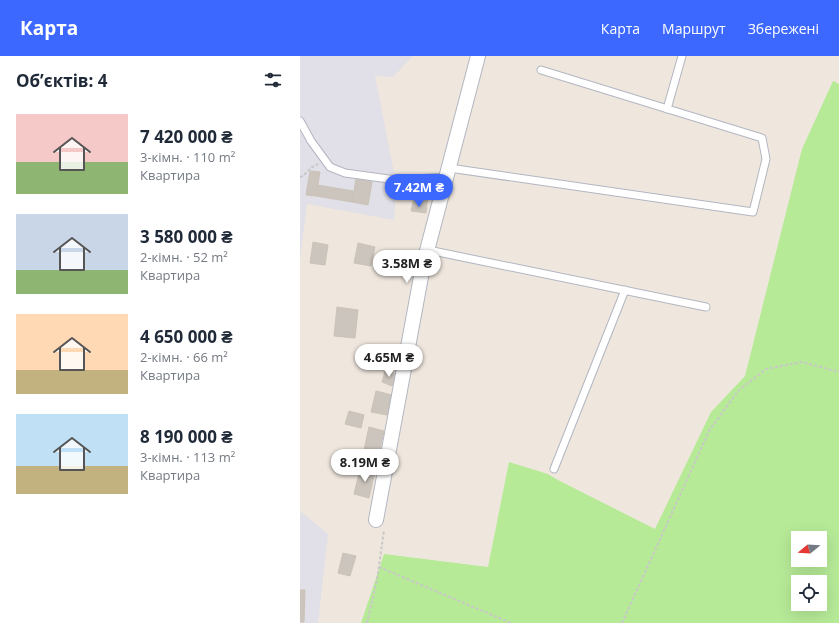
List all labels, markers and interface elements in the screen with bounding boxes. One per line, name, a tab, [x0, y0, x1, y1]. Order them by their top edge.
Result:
text: Карта	[20, 15, 78, 41]
text: Карта	[601, 19, 640, 38]
text: Маршрут	[662, 19, 726, 38]
text: Збережені	[748, 19, 819, 38]
text: Об’єктів: 4	[16, 69, 108, 92]
icon: filters	[262, 69, 284, 91]
text: 7 420 000 ₴	[140, 125, 233, 148]
icon: home	[48, 130, 96, 178]
text: 3-кімн. · 110 m²	[140, 148, 235, 166]
text: Квартира	[140, 166, 200, 184]
pin: 7.42M ₴	[382, 174, 456, 208]
text: 7.42M ₴	[394, 178, 444, 196]
text: 3 580 000 ₴	[140, 225, 233, 248]
icon: home	[48, 230, 96, 278]
text: 2-кімн. · 52 m²	[140, 248, 228, 266]
pin: 3.58M ₴	[370, 250, 444, 284]
text: 3.58M ₴	[382, 254, 432, 272]
text: Квартира	[140, 266, 200, 284]
text: 4 650 000 ₴	[140, 325, 233, 348]
icon: home	[48, 330, 96, 378]
pin: 4.65M ₴	[352, 344, 426, 378]
text: 2-кімн. · 66 m²	[140, 348, 228, 366]
text: 4.65M ₴	[364, 348, 414, 366]
text: Квартира	[140, 366, 200, 384]
text: 8 190 000 ₴	[140, 425, 233, 448]
icon: home	[48, 430, 96, 478]
text: 3-кімн. · 113 m²	[140, 448, 235, 466]
pin: 8.19M ₴	[328, 449, 402, 483]
text: 8.19M ₴	[340, 453, 390, 471]
text: Квартира	[140, 466, 200, 484]
north arrow	[791, 531, 827, 567]
map controls	[791, 531, 827, 611]
button: locate	[791, 575, 827, 611]

